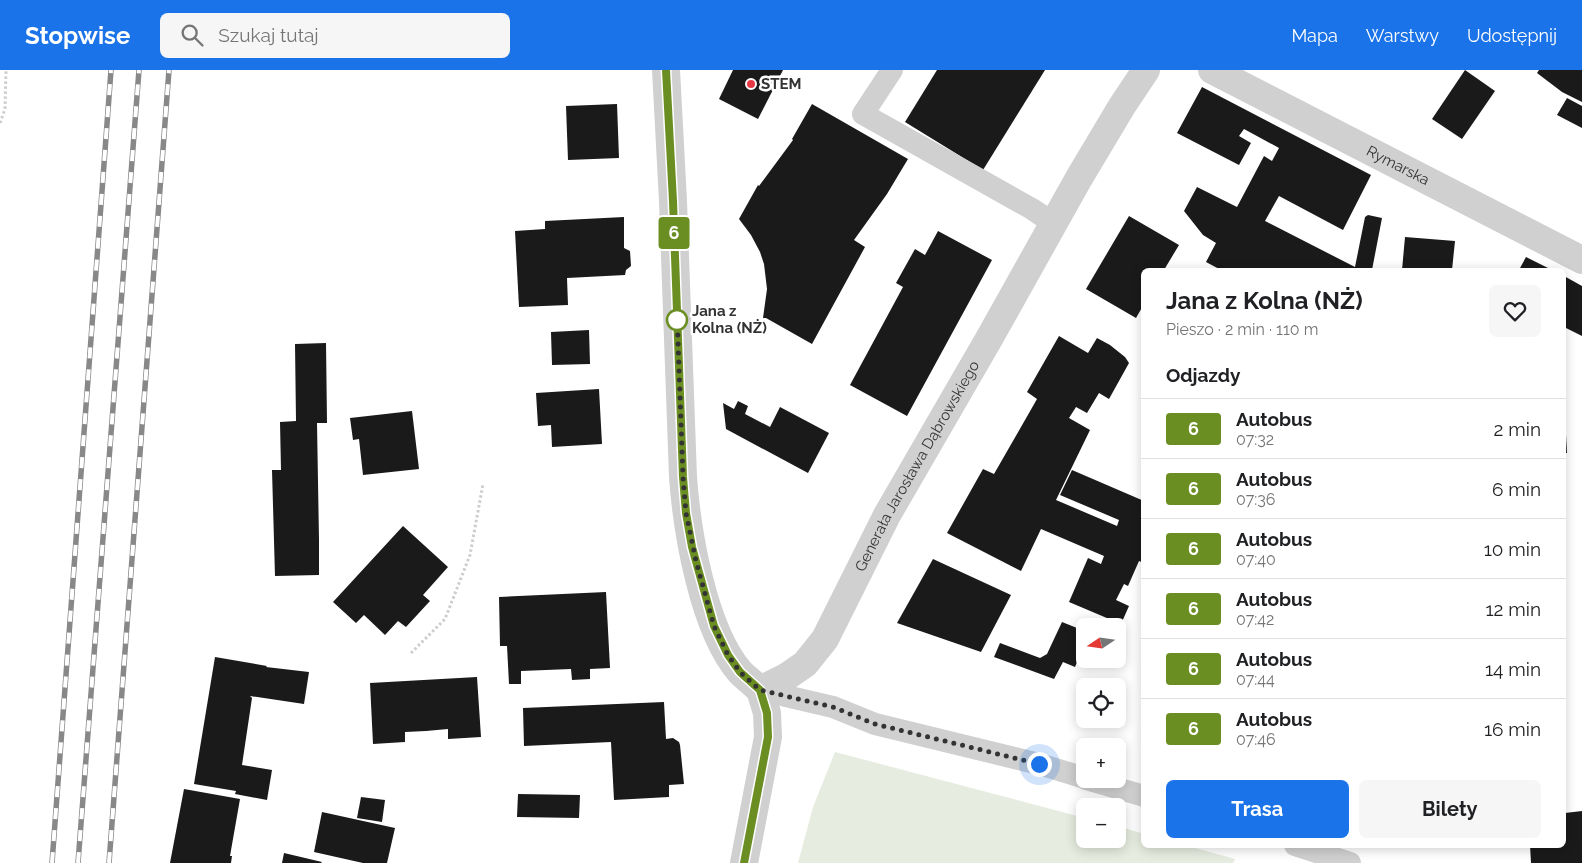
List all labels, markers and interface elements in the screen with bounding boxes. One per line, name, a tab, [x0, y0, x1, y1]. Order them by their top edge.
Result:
search box	[160, 13, 510, 58]
text: Stopwise	[25, 21, 130, 50]
icon: search	[178, 21, 206, 49]
text: Szukaj tutaj	[218, 24, 319, 46]
text: Mapa	[1291, 25, 1338, 46]
text: Warstwy	[1366, 25, 1439, 46]
text: Udostępnij	[1467, 25, 1557, 46]
place label: STEM	[761, 75, 801, 93]
marker: STEM	[745, 78, 757, 90]
street label: Rymarska	[1363, 142, 1433, 189]
line badge: 6	[658, 217, 690, 249]
text: 6	[669, 222, 679, 243]
button: heart	[1489, 285, 1541, 337]
text: Jana z Kolna (NŻ)	[1166, 286, 1363, 315]
place label: Jana z Kolna (NŻ)	[692, 302, 767, 337]
marker: Jana z Kolna (NŻ)	[666, 309, 688, 331]
text: Pieszo · 2 min · 110 m	[1166, 320, 1318, 339]
street label: Generała Jarosława Dąbrowskiego	[851, 358, 983, 575]
text: Odjazdy	[1166, 364, 1240, 386]
text: Autobus	[1236, 408, 1312, 430]
text: 6	[1188, 418, 1199, 439]
text: 2 min	[1494, 418, 1541, 440]
text: 07:32	[1236, 430, 1274, 449]
text: Autobus	[1236, 468, 1312, 490]
text: 6	[1188, 478, 1199, 499]
text: 6 min	[1492, 478, 1541, 500]
text: 07:36	[1236, 490, 1275, 509]
text: Autobus	[1236, 528, 1312, 550]
text: 6	[1188, 538, 1199, 559]
text: 10 min	[1484, 538, 1541, 560]
text: 07:40	[1236, 550, 1276, 569]
text: Autobus	[1236, 588, 1312, 610]
text: 6	[1188, 598, 1199, 619]
text: 12 min	[1485, 598, 1541, 620]
text: 07:42	[1236, 610, 1274, 629]
north arrow	[1076, 618, 1126, 668]
map controls	[1076, 618, 1126, 848]
text: Autobus	[1236, 648, 1312, 670]
text: 6	[1188, 658, 1199, 679]
text: 14 min	[1485, 658, 1541, 680]
text: 07:44	[1236, 670, 1275, 689]
button: locate	[1076, 678, 1126, 728]
text: Autobus	[1236, 708, 1312, 730]
text: 6	[1188, 718, 1199, 739]
text: 16 min	[1484, 718, 1541, 740]
text: 07:46	[1236, 730, 1276, 749]
button: +	[1076, 738, 1126, 788]
your location	[1027, 752, 1052, 777]
button: Trasa	[1166, 780, 1349, 838]
button: Bilety	[1359, 780, 1541, 838]
button: −	[1076, 798, 1126, 848]

